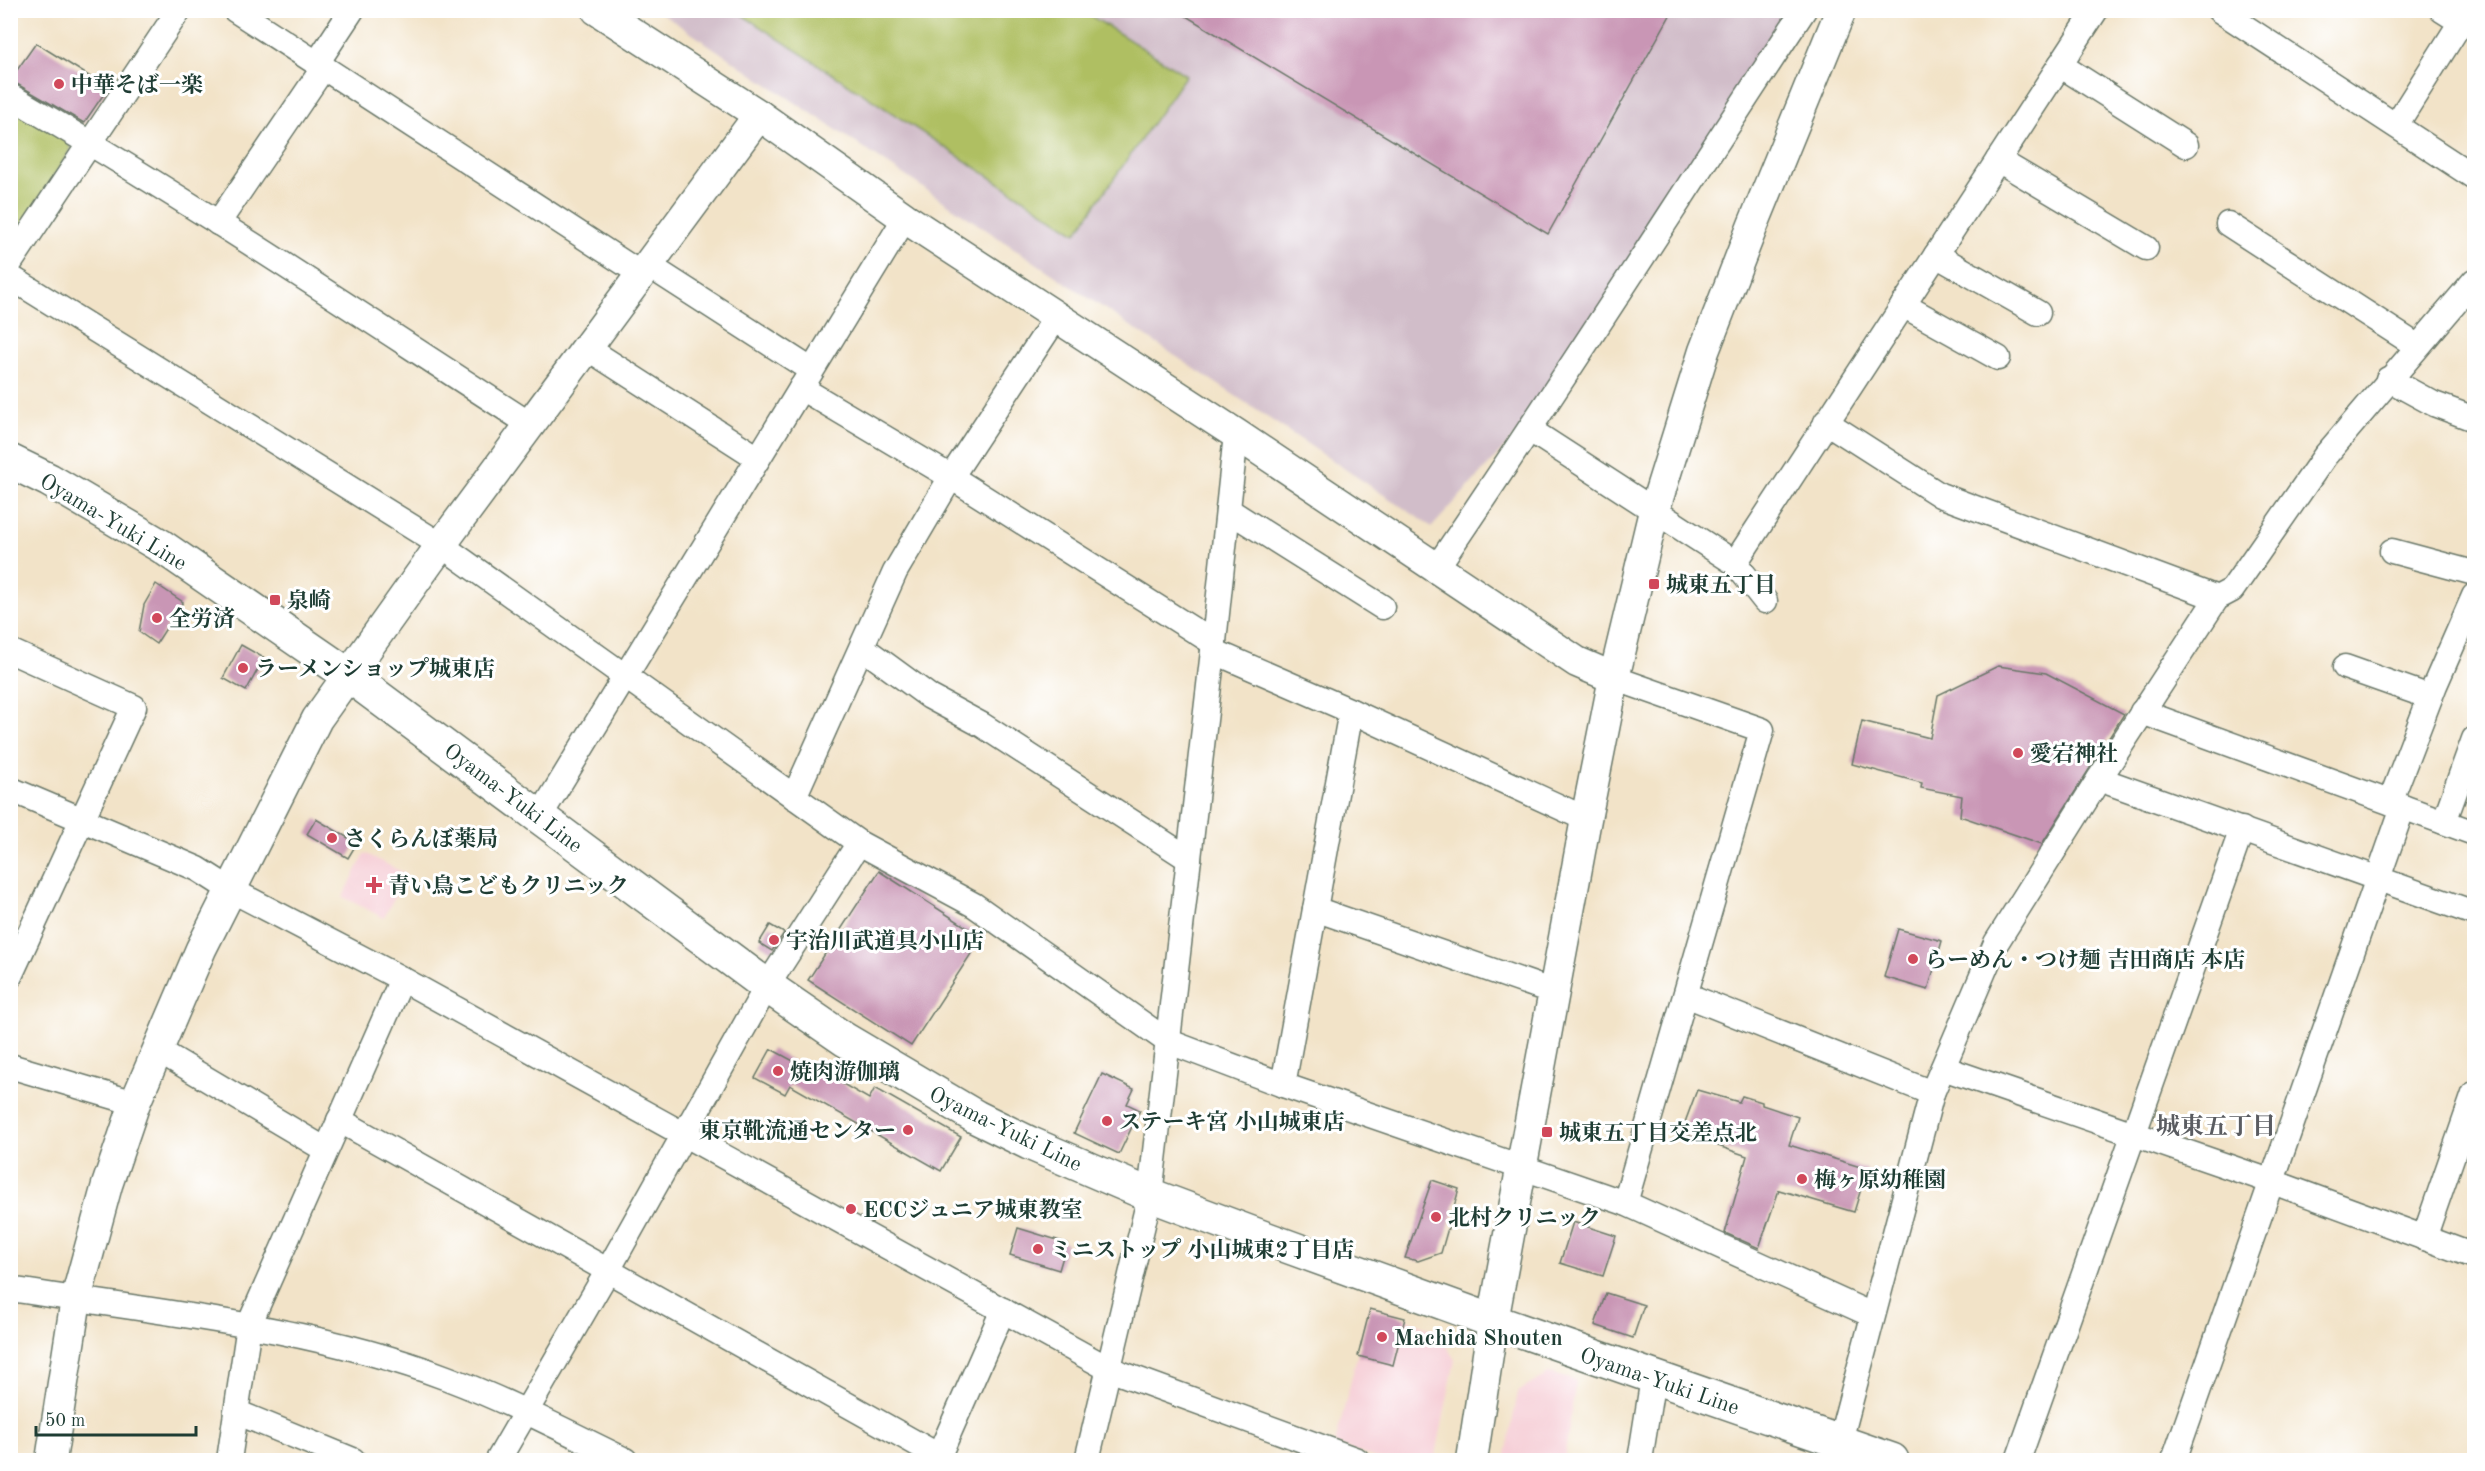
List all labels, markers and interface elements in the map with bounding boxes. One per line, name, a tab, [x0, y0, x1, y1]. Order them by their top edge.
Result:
place label: 中華そば一楽	[71, 73, 203, 97]
marker: 中華そば一楽	[52, 77, 66, 91]
street label: Oyama-Yuki Line	[36, 470, 190, 575]
place label: 城東五丁目	[1666, 573, 1776, 597]
marker: 城東五丁目	[1647, 577, 1661, 591]
place label: 泉崎	[287, 588, 331, 613]
marker: 泉崎	[268, 593, 282, 607]
place label: 全労済	[169, 606, 235, 631]
marker: 全労済	[150, 611, 164, 625]
place label: ラーメンショップ城東店	[255, 657, 495, 681]
marker: ラーメンショップ城東店	[236, 661, 250, 675]
street label: Oyama-Yuki Line	[439, 740, 586, 858]
place label: 愛宕神社	[2030, 742, 2118, 766]
marker: 愛宕神社	[2011, 746, 2025, 760]
place label: さくらんぼ薬局	[344, 827, 498, 851]
marker: さくらんぼ薬局	[325, 831, 339, 845]
place label: 青い鳥こどもクリニック	[388, 874, 629, 898]
marker: 青い鳥こどもクリニック	[365, 876, 383, 894]
place label: 宇治川武道具小山店	[786, 928, 984, 953]
marker: 宇治川武道具小山店	[767, 933, 781, 947]
place label: らーめん・つけ麺 吉田商店 本店	[1925, 948, 2245, 972]
marker: らーめん・つけ麺 吉田商店 本店	[1906, 952, 1920, 966]
place label: 焼肉游伽璃	[790, 1060, 900, 1084]
marker: 焼肉游伽璃	[771, 1064, 785, 1078]
street label: Oyama-Yuki Line	[925, 1083, 1085, 1176]
place label: ステーキ宮 小山城東店	[1119, 1110, 1345, 1134]
district label: 城東五丁目	[2156, 1113, 2276, 1140]
marker: ステーキ宮 小山城東店	[1100, 1114, 1114, 1128]
place label: 東京靴流通センター	[699, 1118, 896, 1143]
place label: 城東五丁目交差点北	[1559, 1121, 1757, 1145]
marker: 東京靴流通センター	[901, 1123, 915, 1137]
marker: 城東五丁目交差点北	[1540, 1125, 1554, 1139]
place label: 梅ヶ原幼稚園	[1814, 1168, 1946, 1192]
marker: 梅ヶ原幼稚園	[1795, 1172, 1809, 1186]
place label: ECCジュニア城東教室	[863, 1198, 1083, 1222]
marker: ECCジュニア城東教室	[844, 1202, 858, 1216]
place label: 北村クリニック	[1448, 1206, 1601, 1230]
marker: 北村クリニック	[1429, 1210, 1443, 1224]
place label: ミニストップ 小山城東2丁目店	[1050, 1238, 1354, 1262]
marker: ミニストップ 小山城東2丁目店	[1031, 1242, 1045, 1256]
place label: Machida Shouten	[1394, 1328, 1563, 1350]
marker: Machida Shouten	[1375, 1330, 1389, 1344]
street label: Oyama-Yuki Line	[1577, 1344, 1742, 1419]
scale bar	[36, 1399, 196, 1437]
text: 50 m	[45, 1412, 85, 1430]

